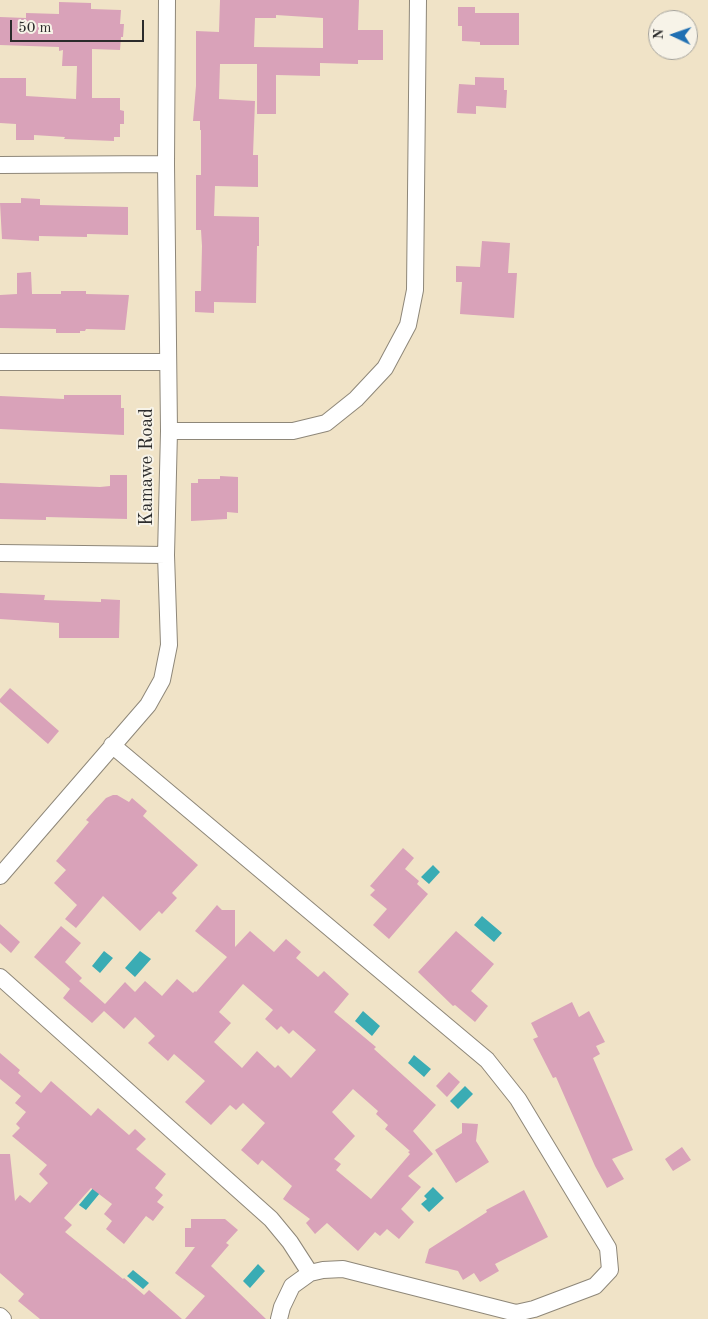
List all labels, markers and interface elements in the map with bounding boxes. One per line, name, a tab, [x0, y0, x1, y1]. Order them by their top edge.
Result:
scale bar	[12, 10, 146, 42]
north arrow	[648, 10, 698, 60]
text: 50 m	[18, 21, 52, 36]
text: N	[652, 29, 666, 40]
street label: Kamawe Road	[136, 408, 158, 526]

